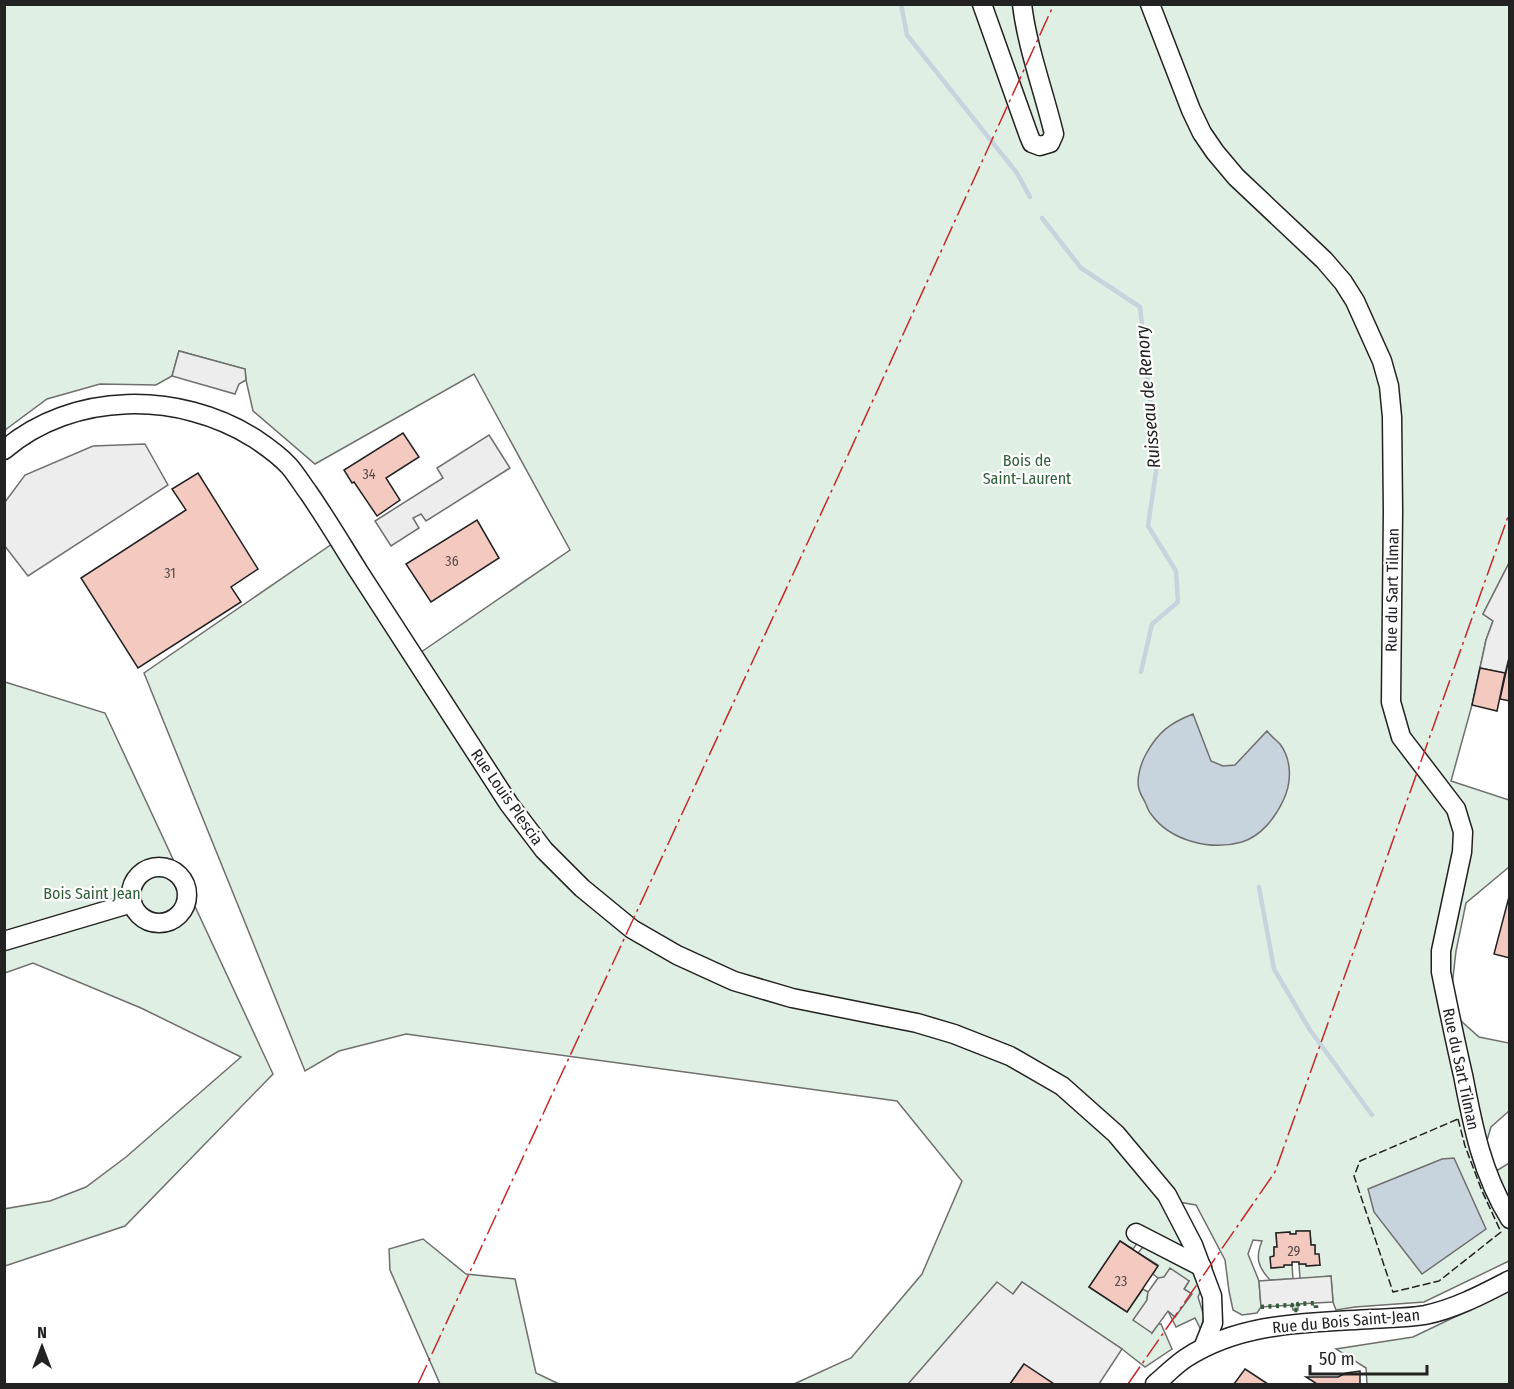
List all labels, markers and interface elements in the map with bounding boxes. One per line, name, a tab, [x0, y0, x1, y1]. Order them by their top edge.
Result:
water label: Ruisseau de Renory	[1131, 324, 1165, 469]
park label: Bois de Saint-Laurent	[983, 451, 1072, 488]
house number: 34	[362, 466, 376, 483]
street label: Rue du Sart Tilman	[1381, 528, 1403, 652]
house number: 36	[445, 553, 459, 570]
house number: 31	[164, 565, 176, 582]
street label: Rue Louis Plescia	[467, 745, 547, 849]
park label: Bois Saint Jean	[43, 884, 141, 903]
street label: Rue du Sart Tilman	[1439, 1006, 1483, 1132]
house number: 29	[1288, 1243, 1301, 1260]
house number: 23	[1115, 1273, 1127, 1290]
street label: Rue du Bois Saint-Jean	[1271, 1305, 1421, 1337]
north arrow	[12, 1317, 72, 1377]
text: N	[37, 1323, 47, 1342]
scale bar	[1310, 1338, 1427, 1376]
text: 50 m	[1319, 1348, 1355, 1370]

